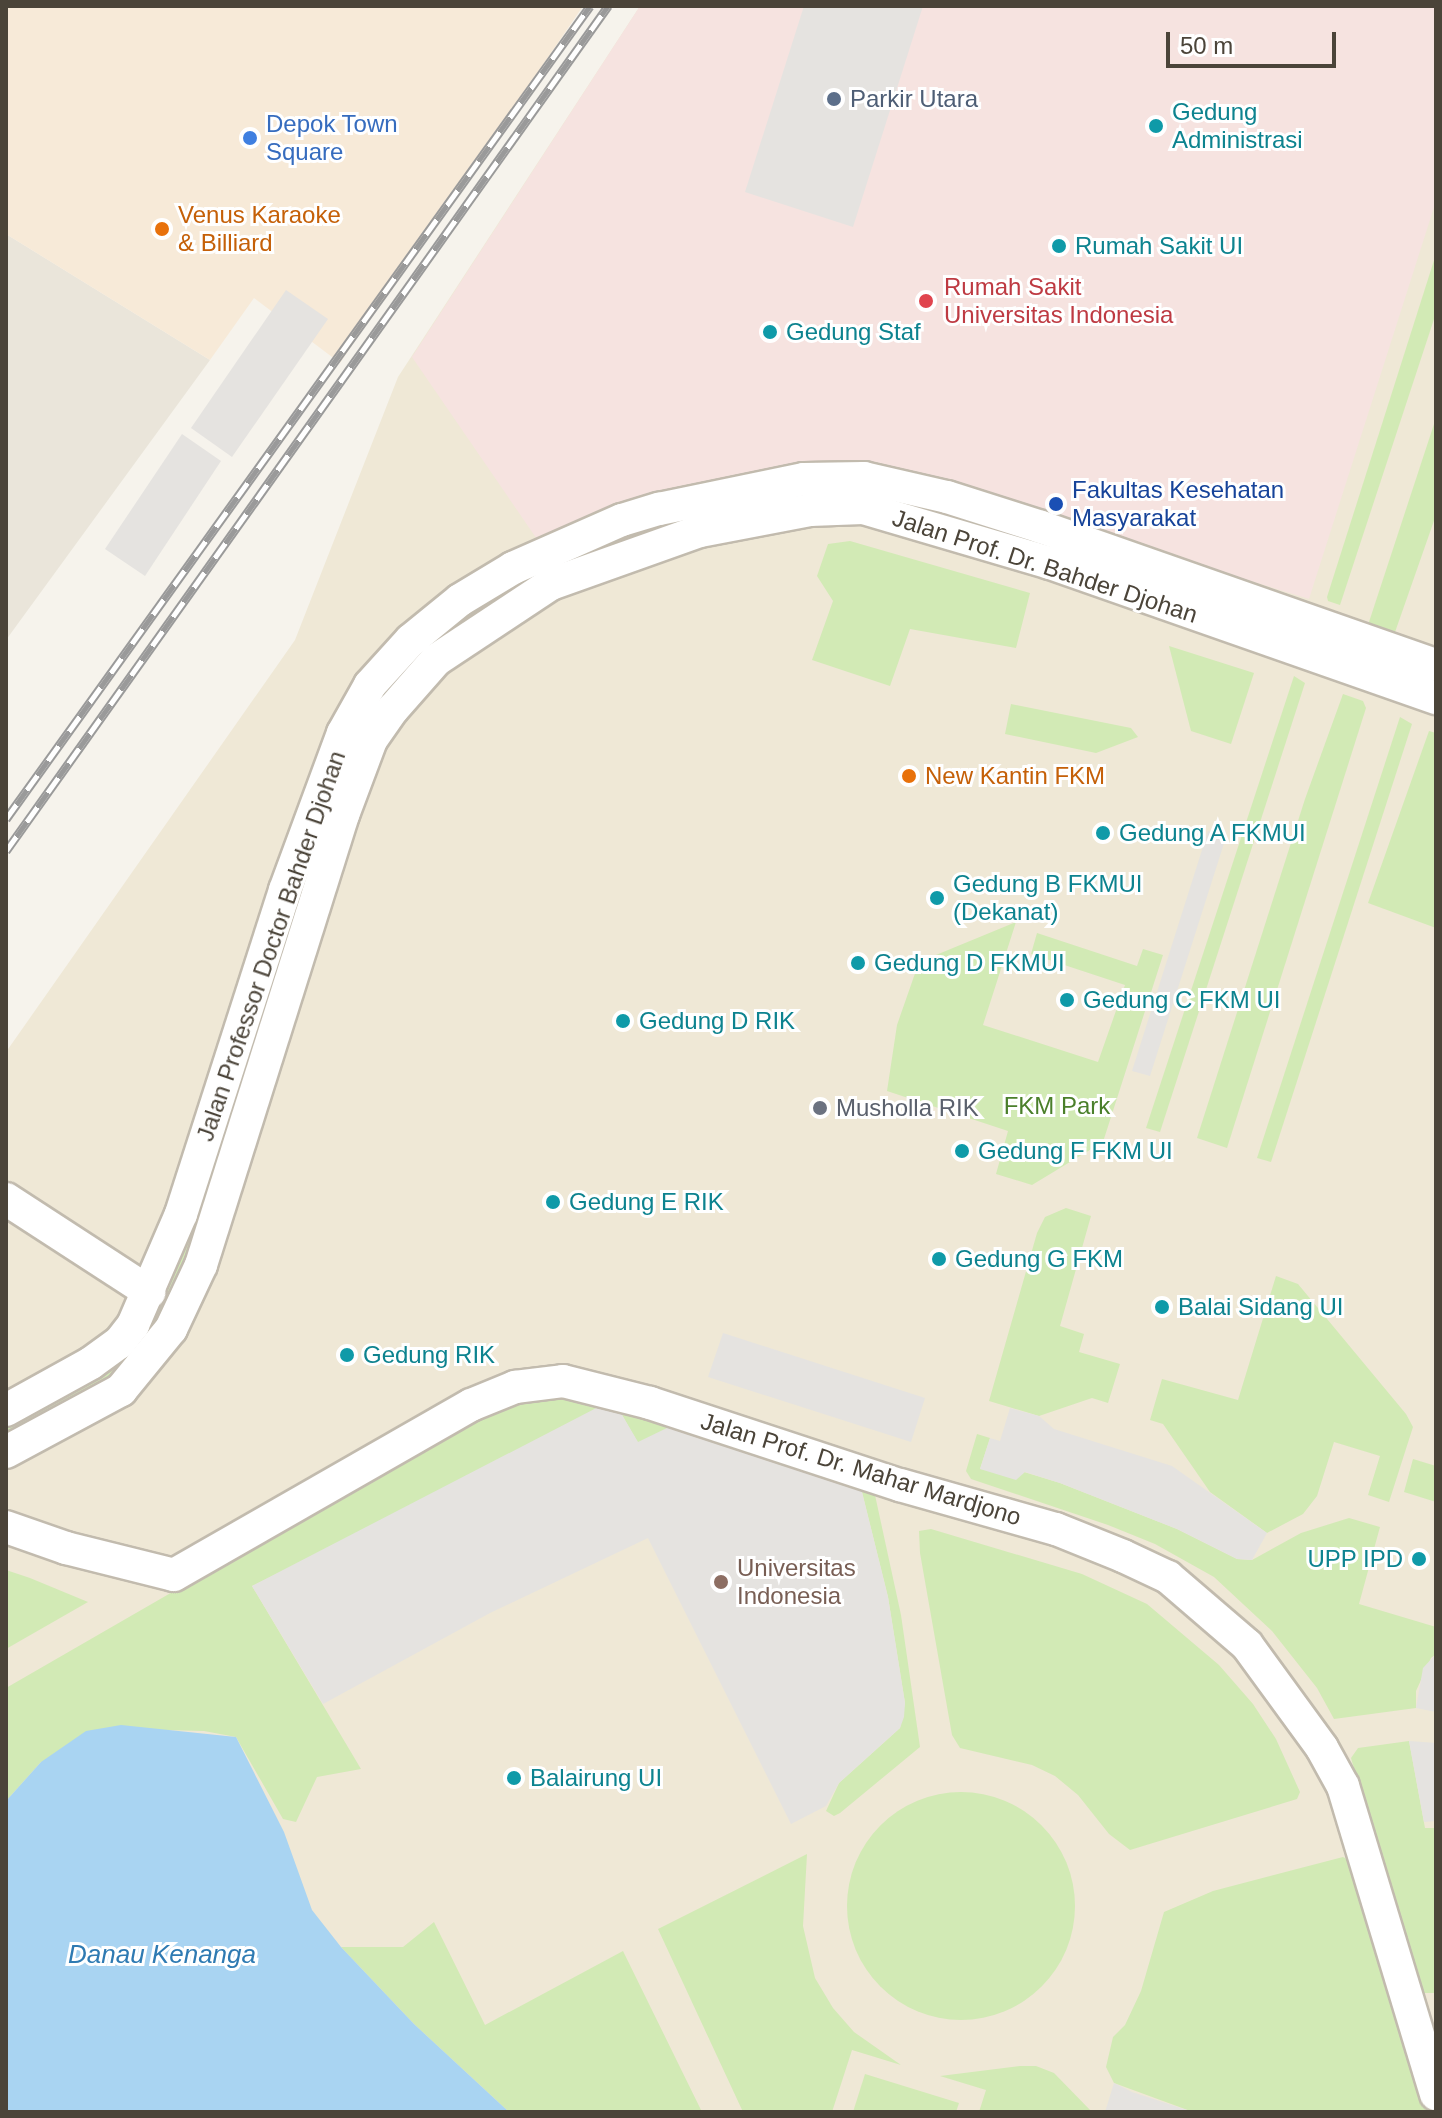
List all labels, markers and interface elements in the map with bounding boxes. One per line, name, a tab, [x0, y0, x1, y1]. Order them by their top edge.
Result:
scale bar	[1170, 16, 1340, 66]
text: 50 m	[1180, 32, 1233, 59]
place label: Parkir Utara	[850, 85, 978, 113]
marker: Parkir Utara	[825, 90, 843, 108]
place label: Gedung Administrasi	[1172, 98, 1303, 154]
place label: Depok Town Square	[266, 110, 398, 166]
marker: Gedung Administrasi	[1147, 117, 1165, 135]
marker: Depok Town Square	[241, 129, 259, 147]
place label: Venus Karaoke & Billiard	[178, 201, 341, 257]
marker: Venus Karaoke & Billiard	[153, 220, 171, 238]
place label: Rumah Sakit UI	[1075, 232, 1243, 260]
marker: Rumah Sakit UI	[1050, 237, 1068, 255]
place label: Rumah Sakit Universitas Indonesia	[944, 273, 1173, 329]
marker: Rumah Sakit Universitas Indonesia	[915, 290, 937, 312]
place label: Gedung Staf	[786, 318, 921, 346]
marker: Gedung Staf	[761, 323, 779, 341]
place label: Fakultas Kesehatan Masyarakat	[1072, 476, 1284, 532]
marker: Fakultas Kesehatan Masyarakat	[1047, 495, 1065, 513]
street label: Jalan Prof. Dr. Bahder Djohan	[889, 503, 1201, 629]
street label: Jalan Professor Doctor Bahder Djohan	[190, 747, 352, 1145]
place label: New Kantin FKM	[925, 762, 1105, 790]
marker: New Kantin FKM	[900, 767, 918, 785]
place label: Gedung A FKMUI	[1119, 819, 1308, 847]
marker: Gedung A FKMUI	[1094, 824, 1112, 842]
place label: Gedung B FKMUI (Dekanat)	[953, 870, 1142, 926]
marker: Gedung B FKMUI (Dekanat)	[928, 889, 946, 907]
place label: Gedung D FKMUI	[874, 949, 1065, 977]
marker: Gedung D FKMUI	[849, 954, 867, 972]
place label: Gedung C FKM UI	[1083, 986, 1280, 1014]
marker: Gedung C FKM UI	[1058, 991, 1076, 1009]
place label: Gedung D RIK	[639, 1007, 795, 1035]
marker: Gedung D RIK	[614, 1012, 632, 1030]
park label: FKM Park	[1004, 1092, 1110, 1120]
place label: Musholla RIK	[836, 1094, 979, 1122]
marker: Musholla RIK	[811, 1099, 829, 1117]
place label: Gedung F FKM UI	[978, 1137, 1173, 1165]
marker: Gedung F FKM UI	[953, 1142, 971, 1160]
place label: Gedung E RIK	[569, 1188, 724, 1216]
marker: Gedung E RIK	[544, 1193, 562, 1211]
place label: Gedung G FKM	[955, 1245, 1123, 1273]
marker: Gedung G FKM	[930, 1250, 948, 1268]
place label: Balai Sidang UI	[1178, 1293, 1343, 1321]
marker: Balai Sidang UI	[1153, 1298, 1171, 1316]
place label: Gedung RIK	[363, 1341, 495, 1369]
marker: Gedung RIK	[338, 1346, 356, 1364]
street label: Jalan Prof. Dr. Mahar Mardjono	[697, 1406, 1025, 1532]
place label: UPP IPD	[1307, 1545, 1403, 1573]
marker: UPP IPD	[1410, 1550, 1428, 1568]
place label: Universitas Indonesia	[737, 1554, 856, 1610]
marker: Universitas Indonesia	[712, 1573, 730, 1591]
place label: Balairung UI	[530, 1764, 662, 1792]
marker: Balairung UI	[505, 1769, 523, 1787]
water label: Danau Kenanga	[68, 1939, 256, 1971]

